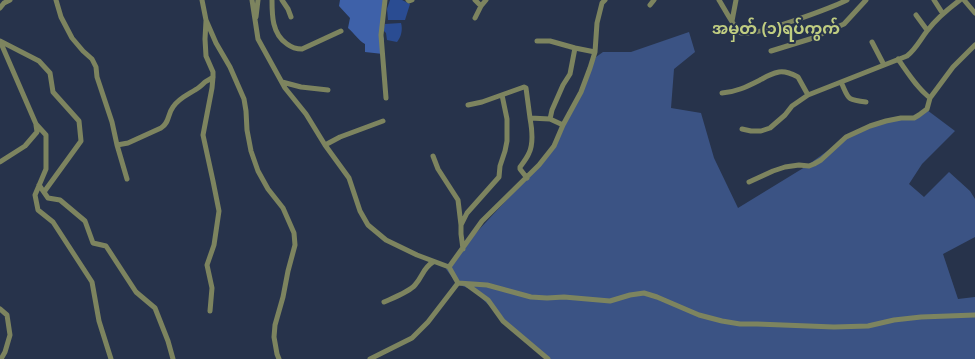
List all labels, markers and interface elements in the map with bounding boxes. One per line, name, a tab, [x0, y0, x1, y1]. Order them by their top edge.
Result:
district label: အမှတ် (၁)ရပ်ကွက်	[712, 20, 840, 40]

